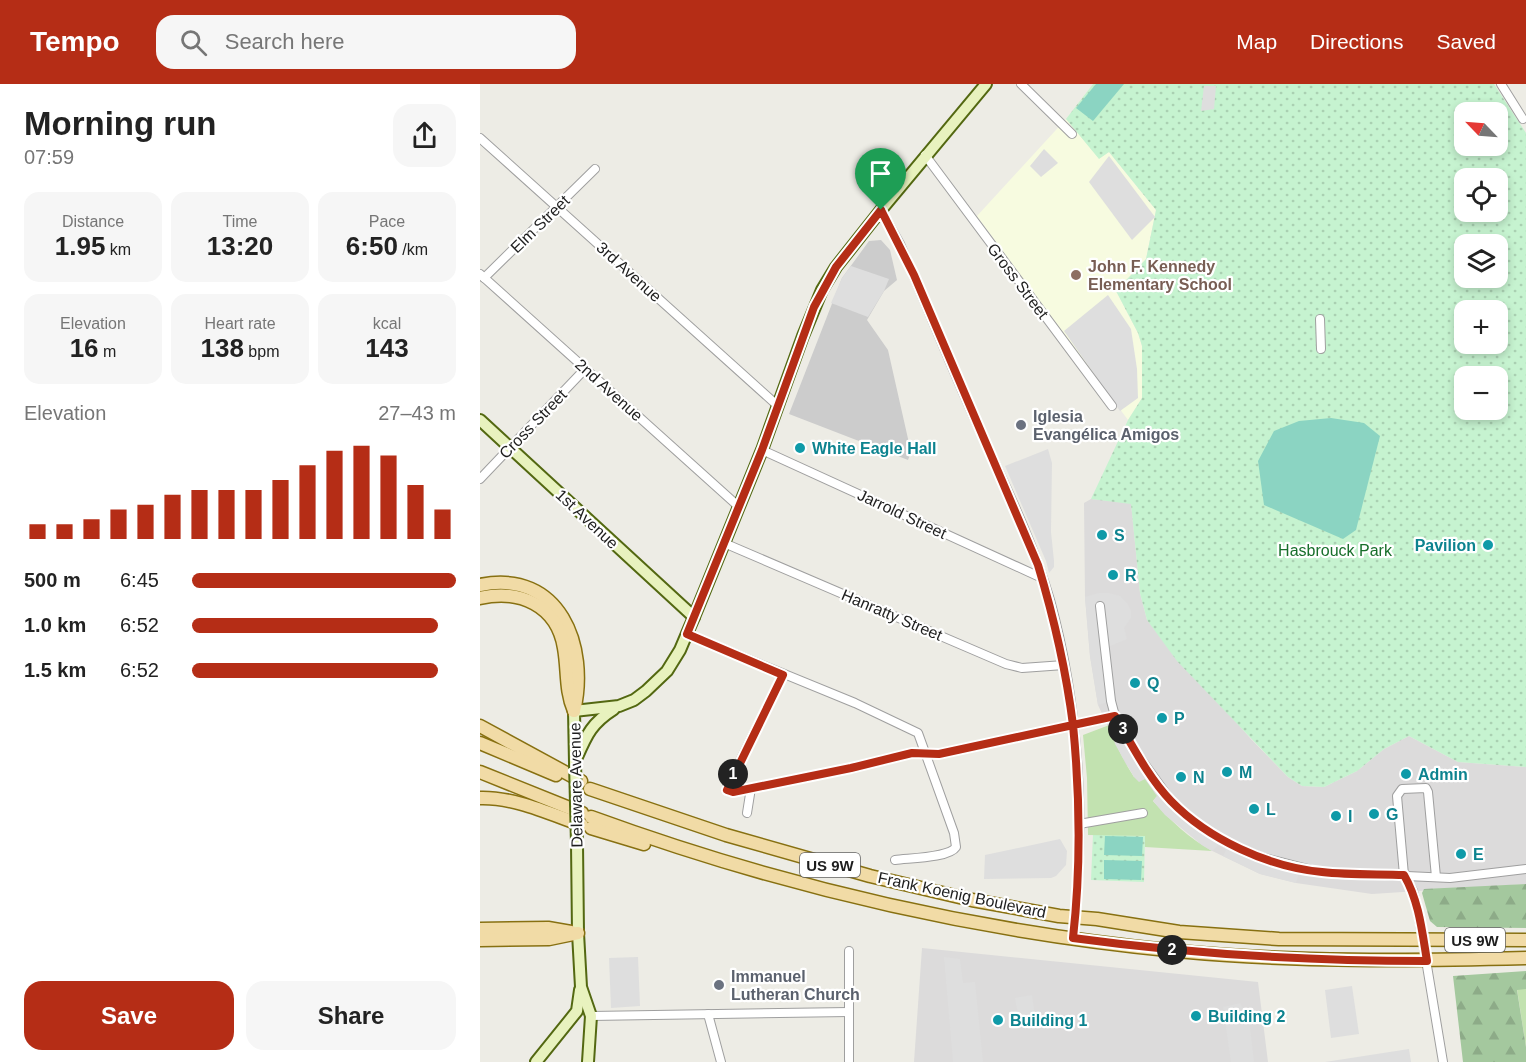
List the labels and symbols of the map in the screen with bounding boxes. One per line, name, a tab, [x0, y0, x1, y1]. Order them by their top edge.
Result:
north arrow	[1454, 102, 1508, 156]
pin	[855, 148, 906, 210]
street label: Elm Street	[507, 192, 573, 256]
street label: 3rd Avenue	[593, 239, 665, 305]
street label: Gross Street	[984, 240, 1052, 322]
place label: John F. Kennedy Elementary School	[1088, 258, 1232, 293]
marker: John F. Kennedy Elementary School	[1069, 268, 1083, 282]
street label: 2nd Avenue	[572, 356, 646, 425]
street label: Cross Street	[496, 386, 570, 462]
place label: Iglesia Evangélica Amigos	[1033, 408, 1179, 443]
marker: Iglesia Evangélica Amigos	[1014, 418, 1028, 432]
place label: White Eagle Hall	[812, 440, 936, 457]
marker: White Eagle Hall	[793, 441, 807, 455]
street label: 1st Avenue	[552, 486, 622, 552]
street label: Jarrold Street	[855, 486, 950, 542]
place label: S	[1114, 527, 1125, 544]
marker: S	[1095, 528, 1109, 542]
place label: Pavilion	[1415, 537, 1476, 554]
marker: Pavilion	[1481, 538, 1495, 552]
park label: Hasbrouck Park	[1278, 542, 1393, 559]
place label: R	[1125, 567, 1137, 584]
marker: R	[1106, 568, 1120, 582]
street label: Hanratty Street	[839, 586, 945, 644]
place label: Q	[1147, 675, 1159, 692]
marker: Q	[1128, 676, 1142, 690]
place label: P	[1174, 710, 1185, 727]
marker: P	[1155, 711, 1169, 725]
pin: 3	[1108, 714, 1138, 744]
street label: Delaware Avenue	[566, 722, 586, 848]
pin: 1	[718, 759, 748, 789]
place label: M	[1239, 764, 1252, 781]
marker: M	[1220, 765, 1234, 779]
place label: Admin	[1418, 766, 1468, 783]
marker: Admin	[1399, 767, 1413, 781]
place label: N	[1193, 769, 1205, 786]
marker: N	[1174, 770, 1188, 784]
place label: L	[1266, 801, 1276, 818]
marker: L	[1247, 802, 1261, 816]
place label: G	[1386, 806, 1398, 823]
marker: G	[1367, 807, 1381, 821]
place label: I	[1348, 808, 1352, 825]
marker: I	[1329, 809, 1343, 823]
place label: E	[1473, 846, 1484, 863]
marker: E	[1454, 847, 1468, 861]
road number: US 9W	[800, 853, 860, 877]
street label: Frank Koenig Boulevard	[876, 869, 1048, 921]
road number: US 9W	[1445, 928, 1505, 952]
pin: 2	[1157, 935, 1187, 965]
place label: Immanuel Lutheran Church	[731, 968, 860, 1003]
marker: Immanuel Lutheran Church	[712, 978, 726, 992]
place label: Building 2	[1208, 1008, 1285, 1025]
marker: Building 2	[1189, 1009, 1203, 1023]
place label: Building 1	[1010, 1012, 1087, 1029]
marker: Building 1	[991, 1013, 1005, 1027]

